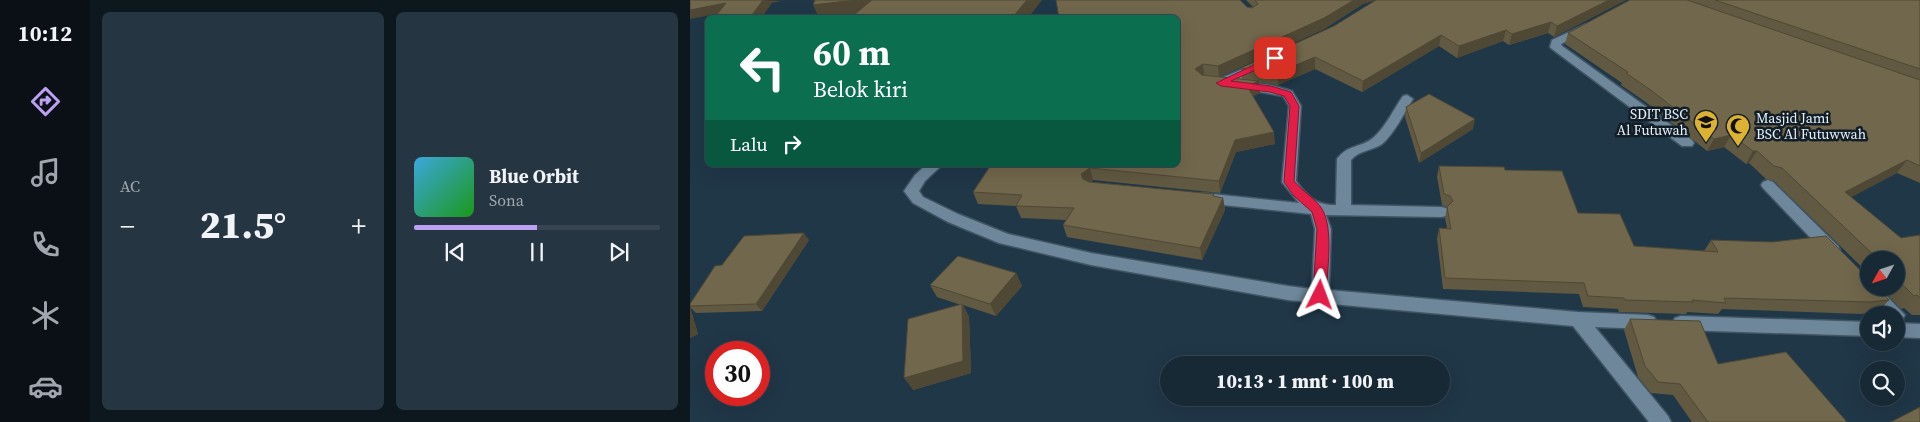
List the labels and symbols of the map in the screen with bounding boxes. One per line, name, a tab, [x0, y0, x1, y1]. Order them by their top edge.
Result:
pin	[1254, 37, 1296, 79]
place label: SDIT BSC Al Futuwah	[1617, 104, 1688, 140]
place label: Masjid Jami BSC Al Futuwwah	[1756, 108, 1866, 144]
school or university icon: SDIT BSC Al Futuwah	[1693, 109, 1719, 143]
mosque icon: Masjid Jami BSC Al Futuwwah	[1725, 113, 1751, 147]
north arrow	[1860, 251, 1905, 296]
position arrow	[1293, 268, 1345, 320]
speed limit sign: 30	[705, 341, 770, 406]

